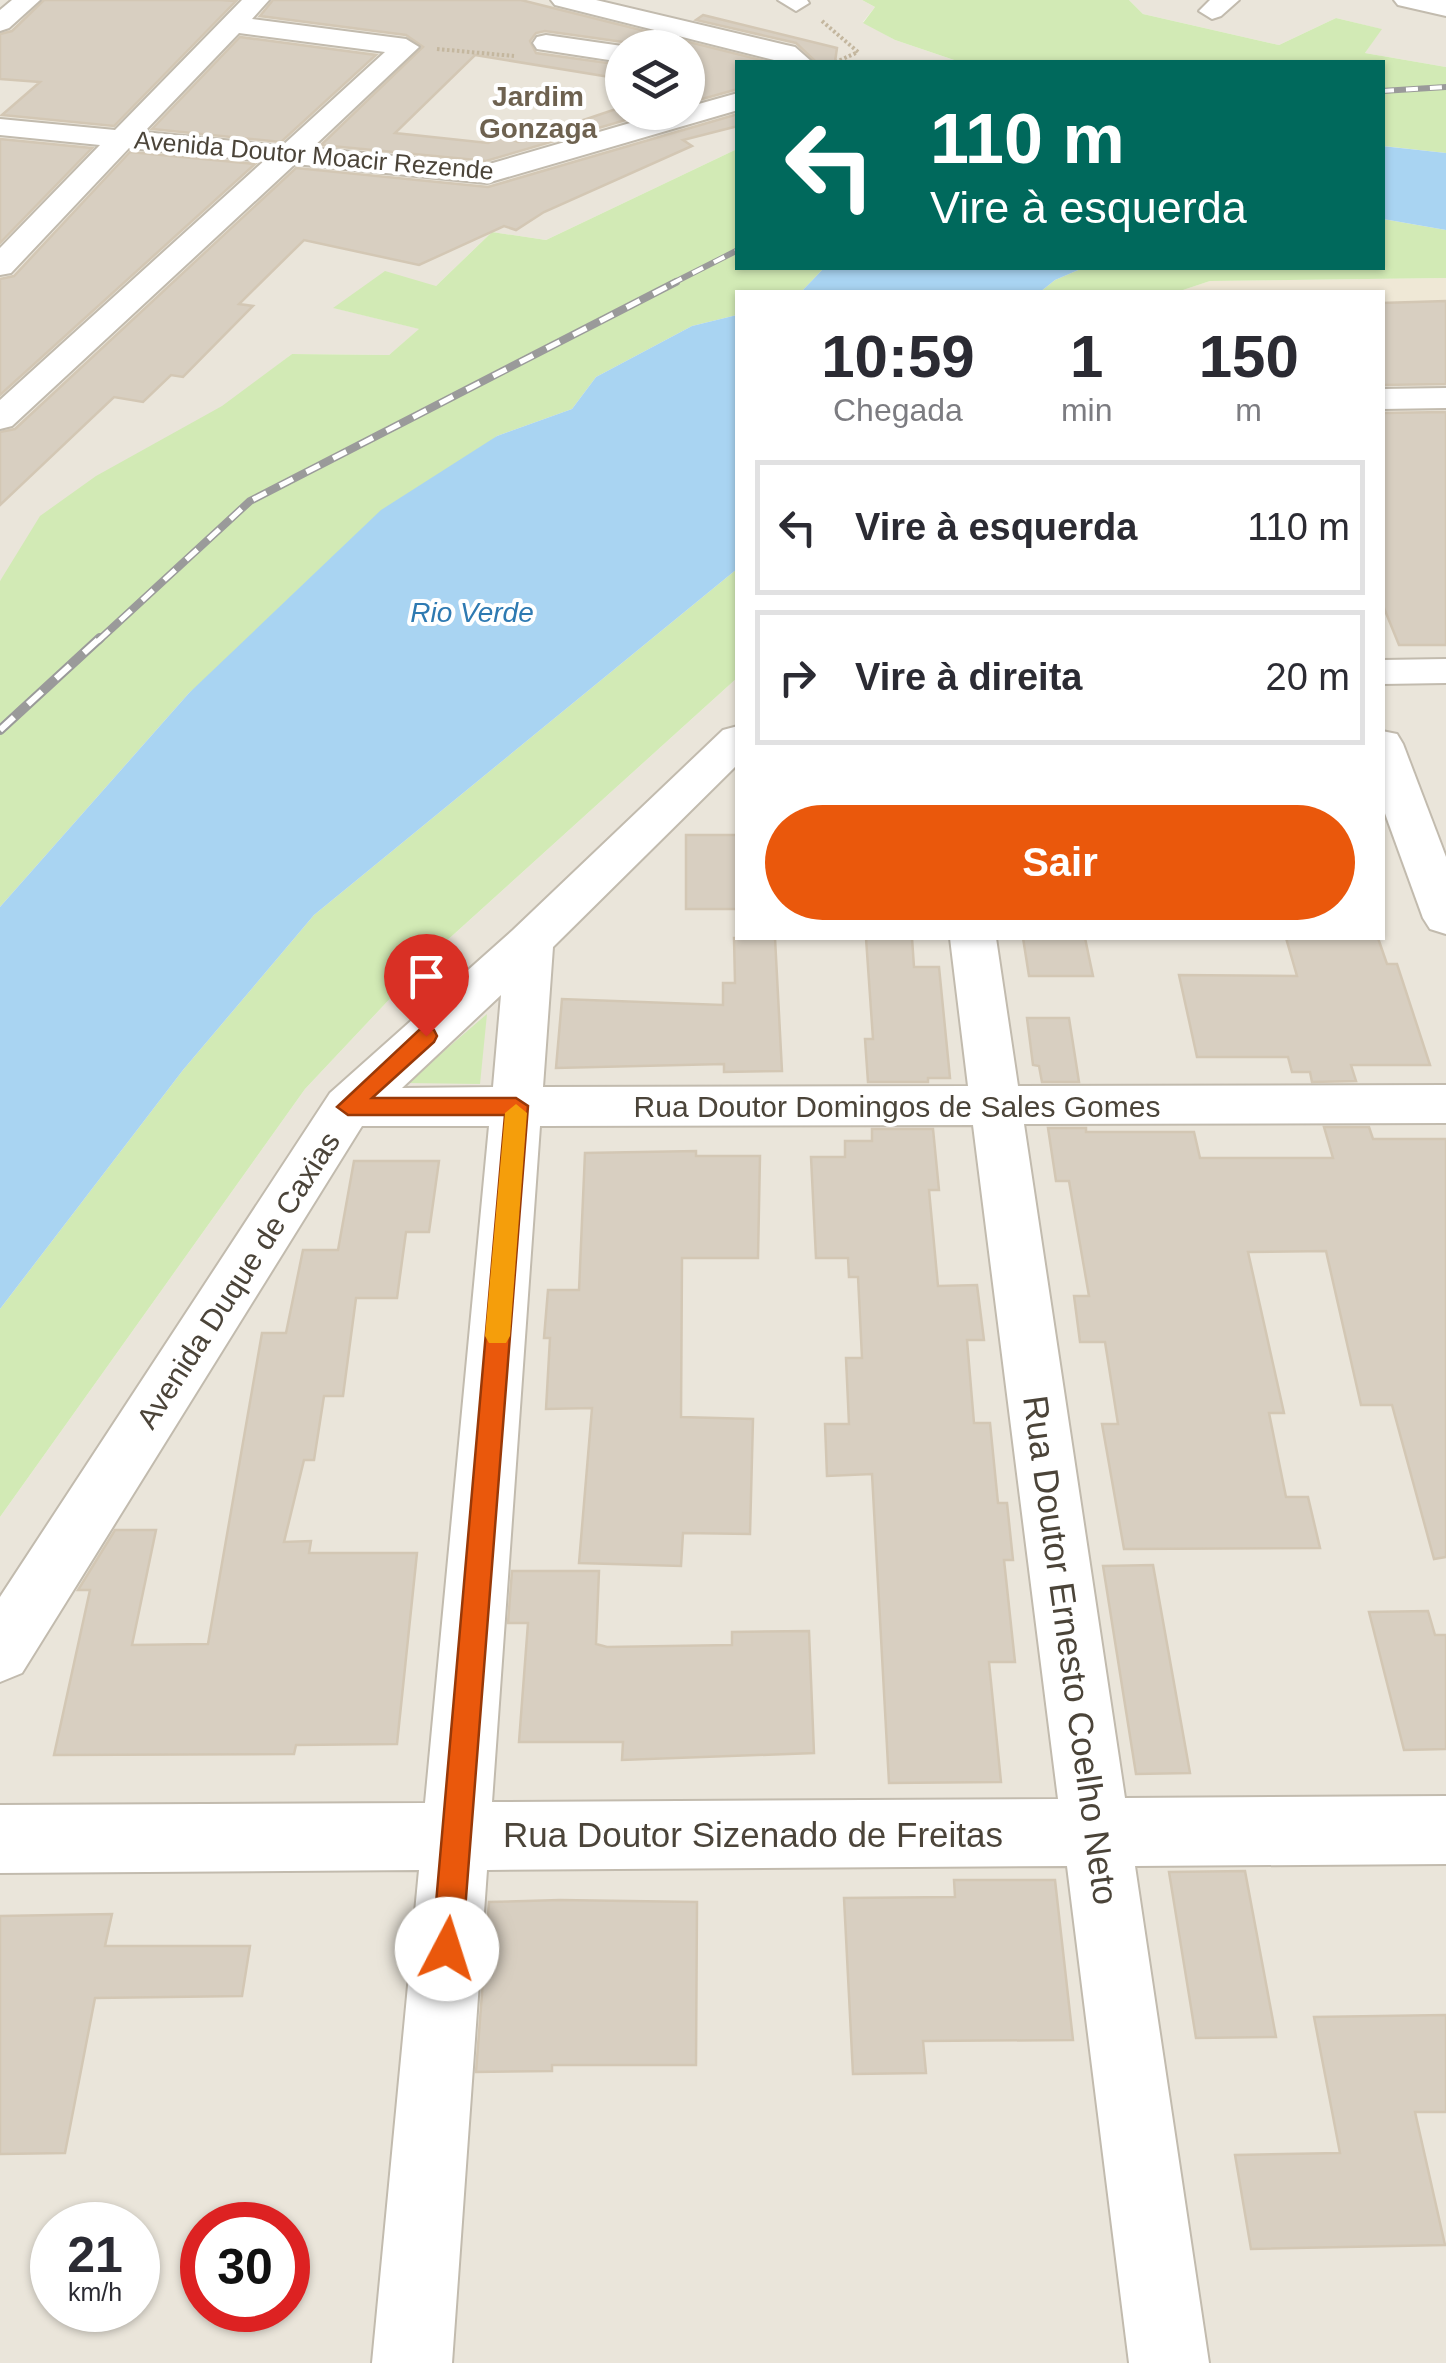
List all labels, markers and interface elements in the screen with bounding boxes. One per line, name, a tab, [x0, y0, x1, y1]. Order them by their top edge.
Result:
map controls	[605, 30, 705, 130]
button: layers	[605, 30, 705, 130]
district label: Jardim Gonzaga	[479, 81, 598, 144]
icon: left	[765, 100, 895, 230]
text: 110 m	[930, 100, 1125, 178]
street label: Avenida Doutor Moacir Rezende	[133, 125, 495, 185]
text: Vire à esquerda	[930, 182, 1247, 233]
text: 10:59	[821, 323, 975, 390]
text: 1	[1070, 323, 1103, 390]
text: 150	[1199, 323, 1299, 390]
text: Chegada	[833, 392, 963, 428]
text: min	[1061, 392, 1112, 428]
text: m	[1235, 392, 1262, 428]
icon: left	[770, 500, 825, 555]
text: Vire à esquerda	[855, 506, 1137, 548]
text: 110 m	[1247, 506, 1350, 548]
water label: Rio Verde	[410, 597, 534, 628]
icon: right	[770, 650, 825, 705]
text: Vire à direita	[855, 656, 1082, 698]
text: 20 m	[1266, 656, 1350, 698]
button: Sair	[765, 805, 1355, 920]
pin	[384, 934, 469, 1037]
icon: arrive	[399, 949, 454, 1004]
street label: Rua Doutor Domingos de Sales Gomes	[634, 1090, 1160, 1123]
street label: Avenida Duque de Caxias	[130, 1126, 346, 1434]
street label: Rua Doutor Ernesto Coelho Neto	[1016, 1393, 1126, 1907]
street label: Rua Doutor Sizenado de Freitas	[503, 1815, 1003, 1854]
position arrow	[395, 1897, 499, 2001]
speed limit sign: 30	[180, 2202, 310, 2332]
text: 21	[67, 2227, 123, 2283]
text: km/h	[68, 2278, 122, 2306]

